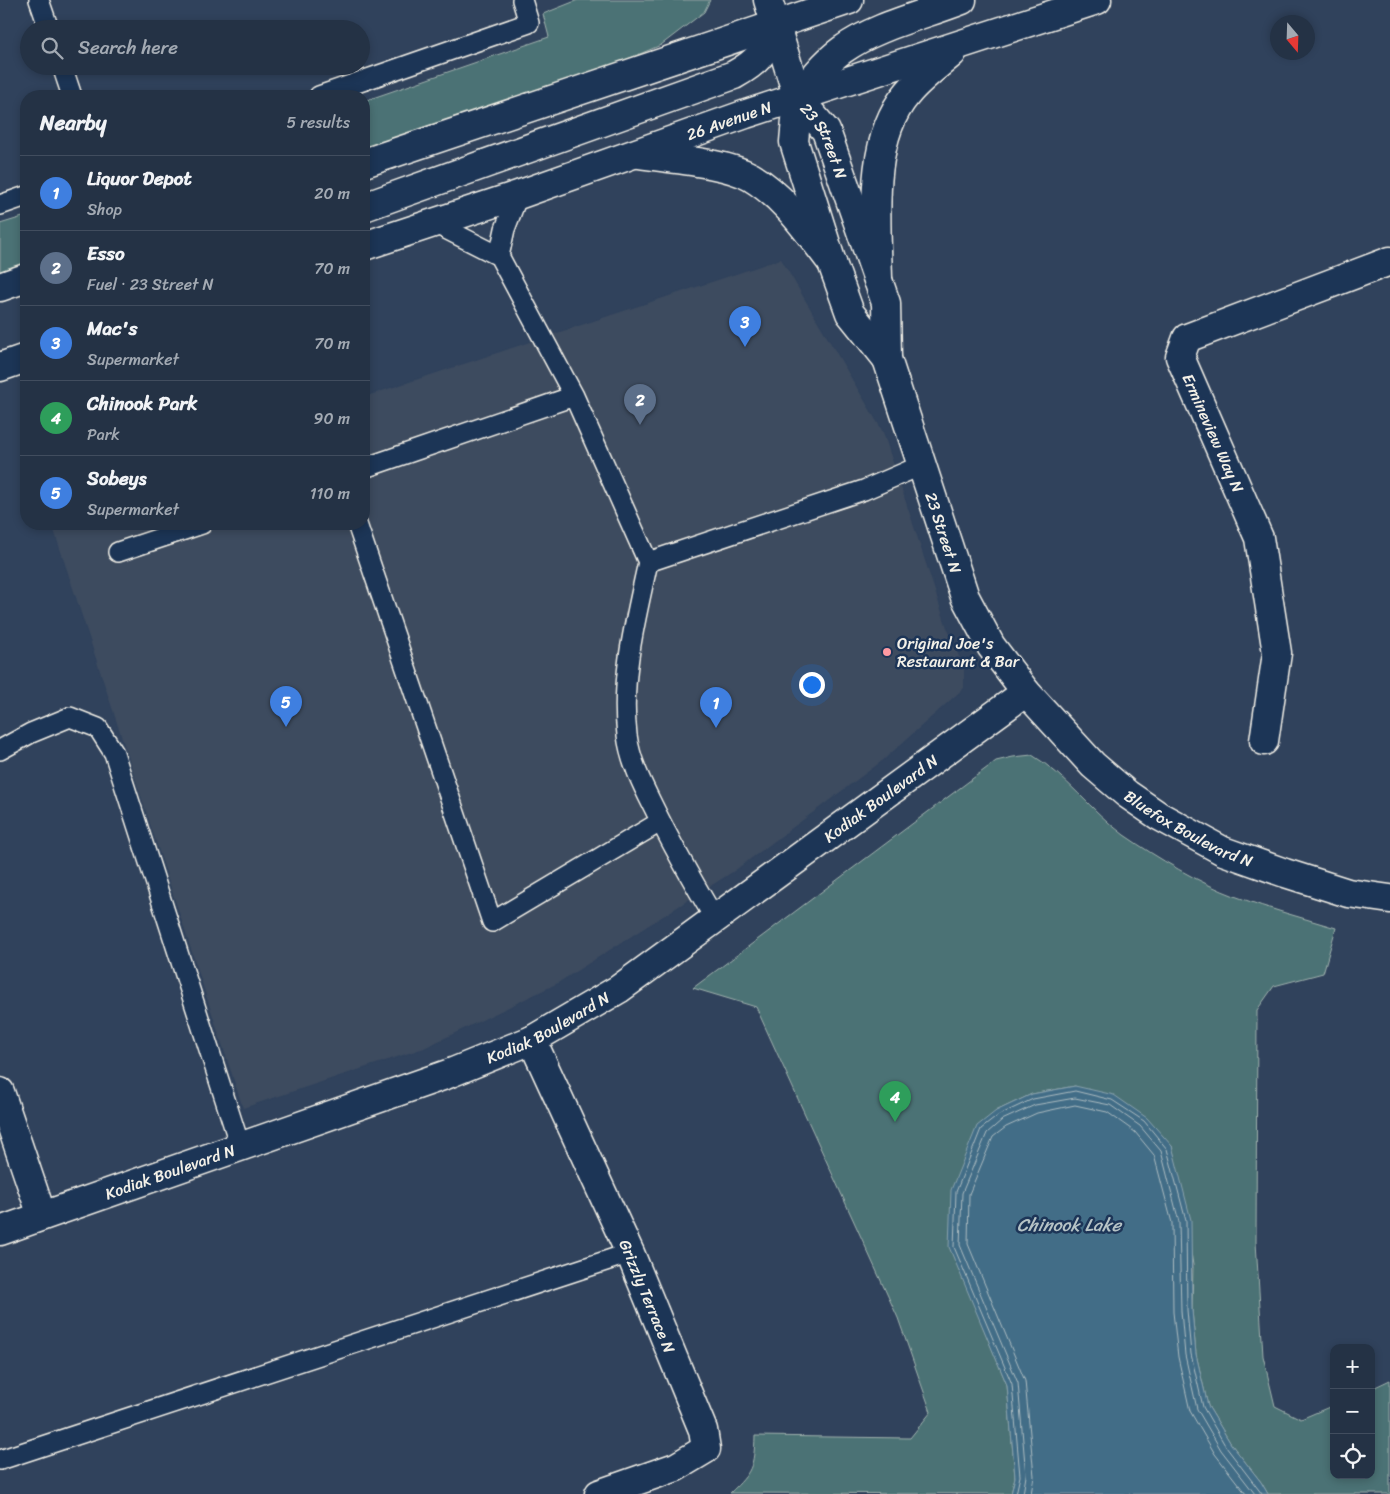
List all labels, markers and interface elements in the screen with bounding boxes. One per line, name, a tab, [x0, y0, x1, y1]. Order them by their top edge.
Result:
north arrow	[1270, 15, 1315, 60]
search box	[20, 20, 370, 75]
text: Search here	[78, 31, 178, 64]
icon: search	[38, 34, 66, 62]
street label: 26 Avenue N	[682, 92, 775, 149]
street label: 23 Street N	[793, 95, 856, 183]
text: Nearby	[40, 104, 106, 142]
text: 5 results	[286, 108, 350, 137]
text: Liquor Depot	[87, 162, 192, 195]
text: 1	[53, 179, 59, 208]
text: 20 m	[314, 179, 350, 208]
text: Shop	[87, 195, 122, 224]
text: Esso	[87, 237, 125, 270]
text: 2	[51, 254, 61, 283]
text: 70 m	[314, 254, 350, 283]
text: Fuel · 23 Street N	[87, 270, 214, 299]
pin: 3	[729, 306, 761, 347]
text: Mac's	[87, 312, 137, 345]
text: 3	[52, 329, 60, 358]
text: 70 m	[314, 329, 350, 358]
text: Supermarket	[87, 345, 179, 374]
street label: Ermineview Way N	[1174, 368, 1253, 498]
pin: 2	[624, 384, 656, 425]
text: Chinook Park	[87, 387, 197, 420]
text: 4	[51, 404, 61, 433]
text: 90 m	[314, 404, 350, 433]
text: Park	[87, 420, 120, 449]
text: Sobeys	[87, 462, 146, 495]
text: 5	[51, 479, 61, 508]
text: 110 m	[310, 479, 350, 508]
street label: 23 Street N	[917, 488, 971, 577]
text: Supermarket	[87, 495, 179, 524]
place label: Original Joe's Restaurant & Bar	[897, 629, 1021, 676]
marker: Original Joe's Restaurant & Bar	[881, 646, 893, 658]
your location	[799, 672, 825, 698]
pin: 5	[270, 686, 302, 727]
pin: 1	[700, 687, 732, 728]
street label: Kodiak Boulevard N	[817, 746, 944, 850]
street label: Bluefox Boulevard N	[1118, 782, 1257, 875]
street label: Kodiak Boulevard N	[482, 983, 615, 1072]
pin: 4	[879, 1081, 911, 1122]
street label: Kodiak Boulevard N	[101, 1135, 239, 1208]
water label: Chinook Lake	[1017, 1209, 1123, 1241]
street label: Grizzly Terrace N	[611, 1234, 684, 1358]
map controls	[1330, 1344, 1375, 1479]
button: +	[1330, 1344, 1375, 1389]
button: −	[1330, 1389, 1375, 1434]
button: locate	[1330, 1434, 1375, 1479]

